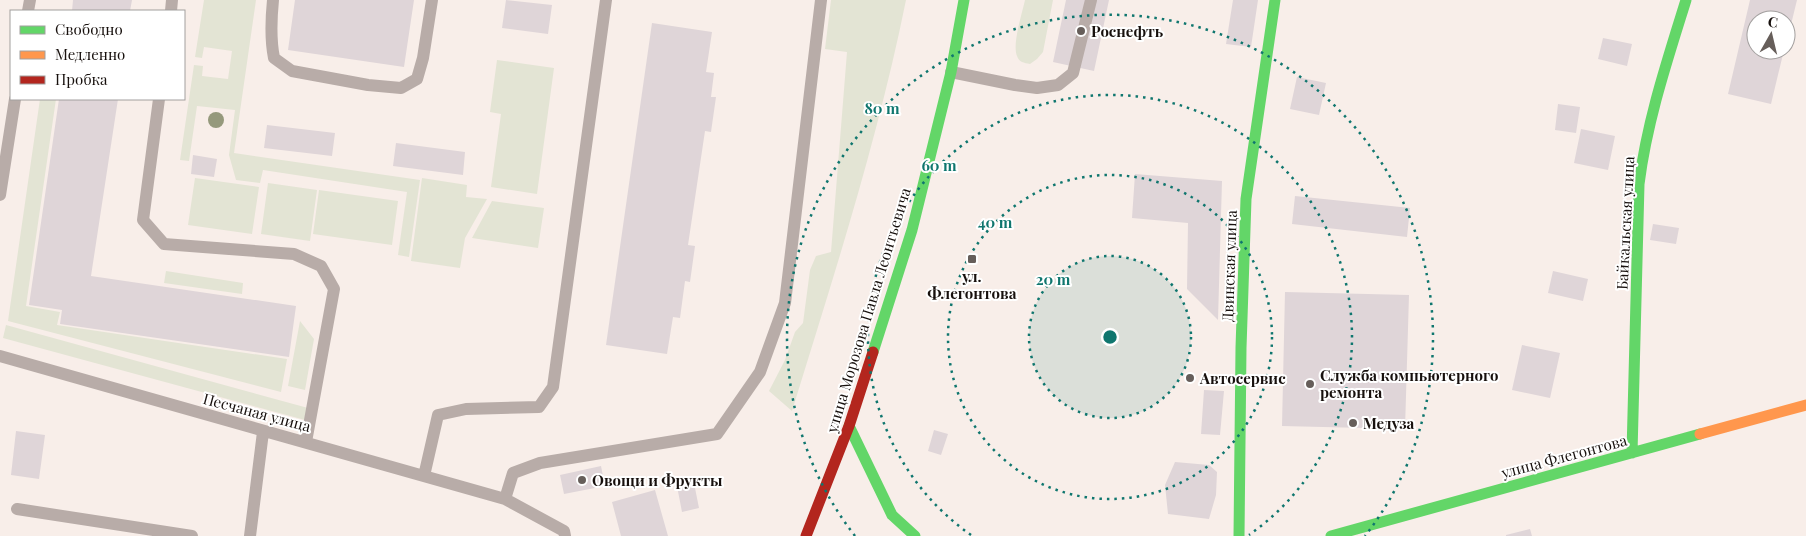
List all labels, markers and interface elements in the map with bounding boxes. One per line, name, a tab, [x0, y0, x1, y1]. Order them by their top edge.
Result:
legend	[10, 10, 185, 100]
north arrow	[1746, 10, 1796, 60]
text: С	[1767, 12, 1779, 32]
text: Свободно	[55, 19, 123, 39]
place label: Роснефть	[1091, 21, 1164, 41]
marker: Роснефть	[1075, 25, 1087, 37]
text: Медленно	[55, 44, 125, 64]
text: Пробка	[55, 69, 108, 89]
text: 80 m	[864, 98, 900, 118]
text: 60 m	[921, 155, 957, 175]
street label: Байкальская улица	[1612, 155, 1639, 290]
street label: улица Морозова Павла Леонтьевича	[821, 185, 915, 436]
street label: Двинская улица	[1217, 209, 1241, 322]
text: 40 m	[978, 212, 1013, 232]
marker: ул. Флегонтова	[966, 253, 978, 265]
place label: ул. Флегонтова	[928, 266, 1017, 303]
text: 20 m	[1036, 269, 1071, 289]
centre of rings	[1101, 328, 1119, 346]
place label: Служба компьютерного ремонта	[1320, 365, 1498, 402]
place label: Автосервис	[1199, 368, 1286, 388]
marker: Автосервис	[1184, 372, 1196, 384]
marker: Служба компьютерного ремонта	[1304, 378, 1316, 390]
street label: Песчаная улица	[201, 388, 314, 436]
place label: Медуза	[1363, 413, 1414, 433]
marker: Медуза	[1347, 417, 1359, 429]
street label: улица Флегонтова	[1498, 430, 1629, 483]
place label: Овощи и Фрукты	[592, 470, 723, 490]
marker: Овощи и Фрукты	[576, 474, 588, 486]

